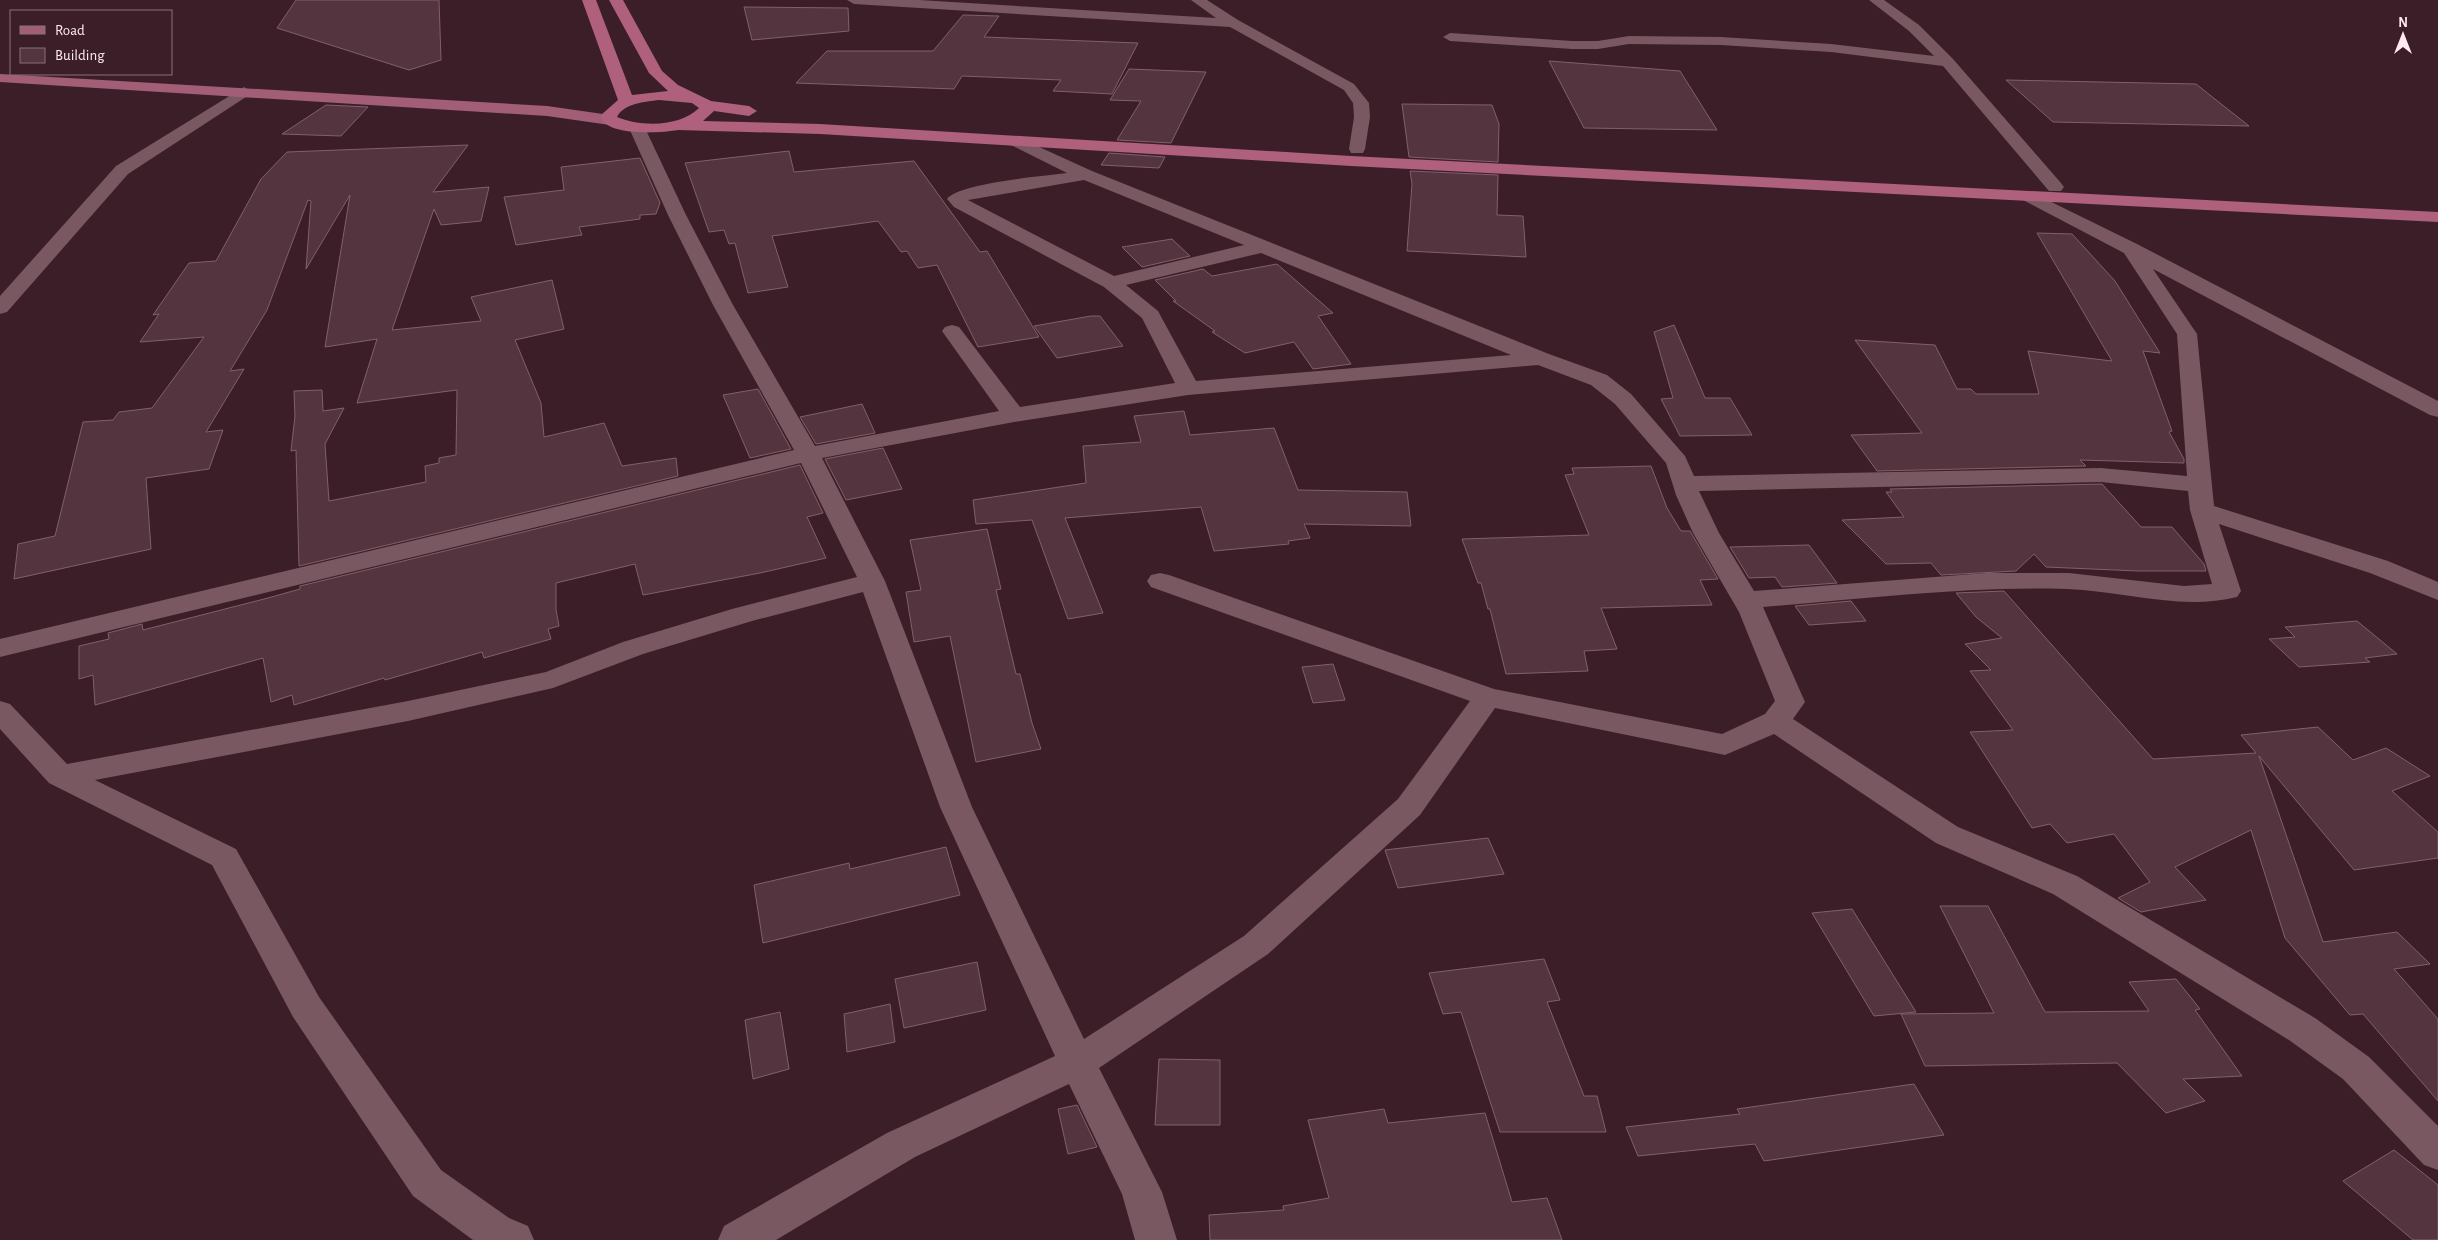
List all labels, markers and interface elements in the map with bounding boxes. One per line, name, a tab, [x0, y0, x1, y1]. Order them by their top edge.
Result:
legend	[10, 10, 172, 75]
north arrow	[2378, 10, 2428, 60]
text: N	[2398, 16, 2408, 30]
text: Road	[55, 23, 85, 38]
text: Building	[55, 48, 105, 63]

